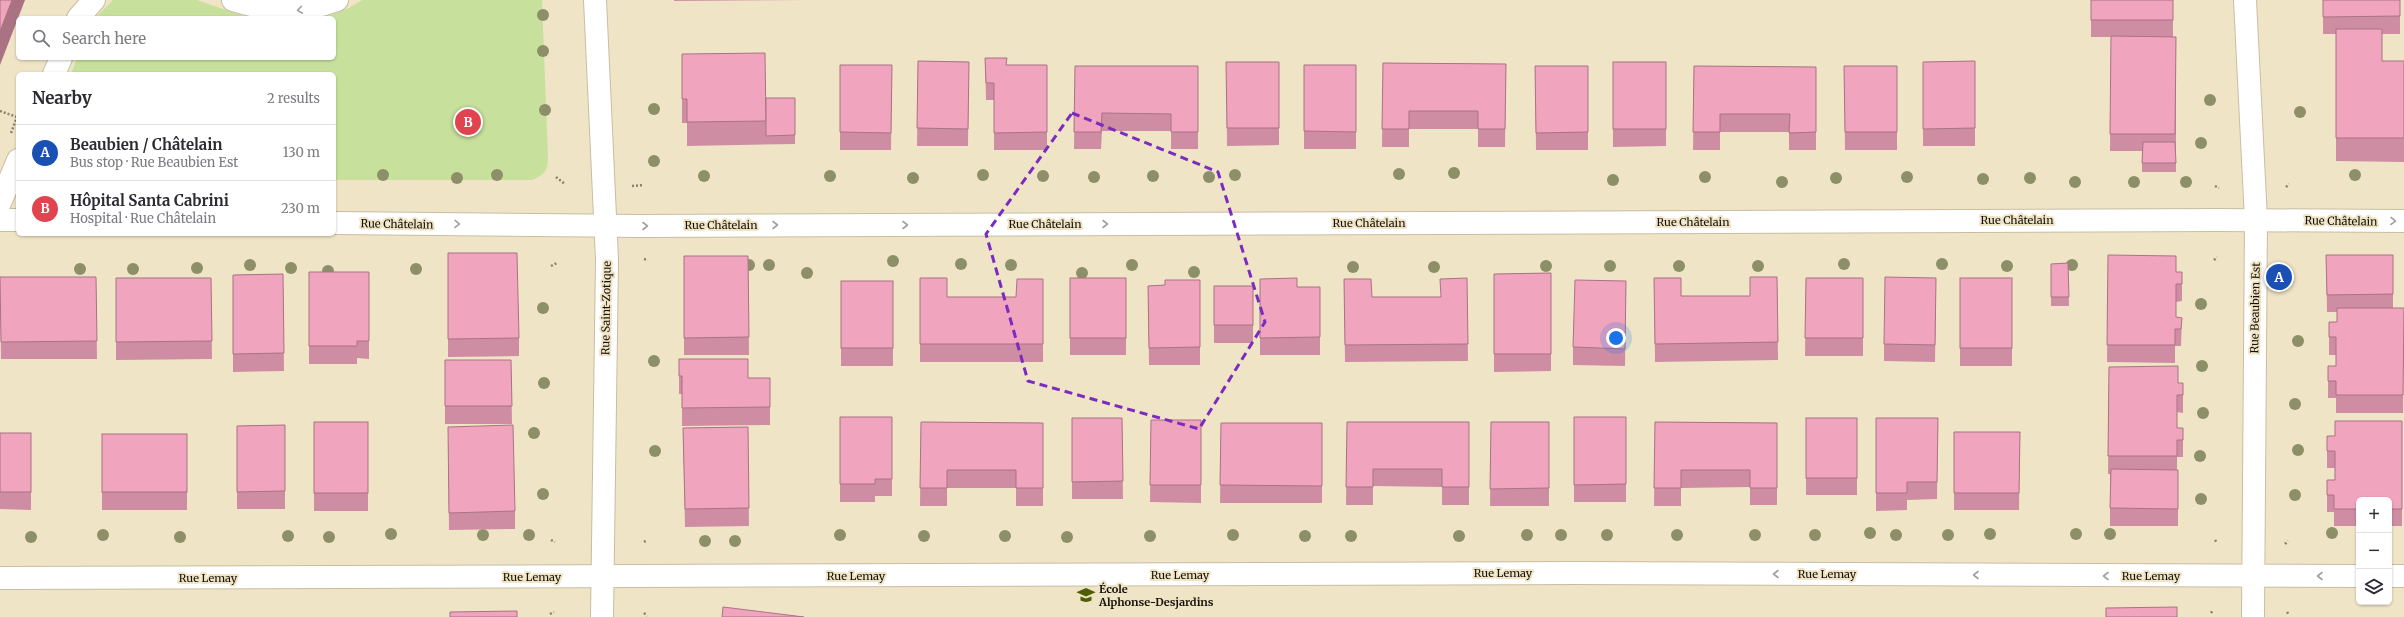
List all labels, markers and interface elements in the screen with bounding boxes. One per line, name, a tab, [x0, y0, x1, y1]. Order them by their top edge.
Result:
one-way arrow	[297, 5, 303, 14]
search box	[16, 16, 336, 60]
icon: search	[30, 27, 52, 49]
text: Search here	[62, 29, 146, 48]
text: Nearby	[32, 87, 92, 109]
text: 2 results	[267, 90, 320, 107]
pin: B	[455, 107, 481, 137]
text: Beaubien / Châtelain	[70, 135, 222, 154]
text: A	[40, 144, 50, 161]
text: 130 m	[283, 144, 320, 161]
text: Bus stop · Rue Beaubien Est	[70, 154, 238, 171]
text: Hôpital Santa Cabrini	[70, 191, 229, 210]
text: B	[40, 200, 50, 217]
text: 230 m	[281, 200, 320, 217]
text: Hospital · Rue Châtelain	[70, 210, 216, 227]
street label: Rue Châtelain	[1981, 213, 2054, 227]
street label: Rue Châtelain	[2304, 213, 2378, 229]
street label: Rue Châtelain	[1657, 215, 1730, 229]
street label: Rue Châtelain	[360, 216, 434, 232]
street label: Rue Châtelain	[1333, 216, 1406, 230]
street label: Rue Châtelain	[1009, 217, 1082, 231]
one-way arrow	[2390, 217, 2396, 225]
street label: Rue Châtelain	[685, 218, 758, 232]
one-way arrow	[454, 220, 460, 228]
one-way arrow	[1102, 220, 1108, 228]
one-way arrow	[772, 221, 778, 229]
one-way arrow	[902, 221, 908, 229]
one-way arrow	[642, 222, 648, 230]
street label: Rue Saint-Zotique	[598, 260, 614, 355]
street label: Rue Beaubien Est	[2247, 262, 2263, 354]
pin: A	[2266, 262, 2292, 292]
your location	[1606, 328, 1626, 348]
map controls	[2356, 497, 2392, 605]
button: +	[2356, 497, 2392, 533]
button: −	[2356, 533, 2392, 569]
street label: Rue Lemay	[1474, 566, 1533, 580]
street label: Rue Lemay	[1798, 567, 1857, 581]
street label: Rue Lemay	[1151, 568, 1210, 582]
street label: Rue Lemay	[827, 569, 886, 583]
street label: Rue Lemay	[2122, 569, 2181, 583]
button: layers	[2356, 569, 2392, 605]
street label: Rue Lemay	[503, 570, 562, 584]
one-way arrow	[1773, 570, 1779, 578]
street label: Rue Lemay	[179, 571, 238, 585]
one-way arrow	[1973, 571, 1979, 579]
one-way arrow	[2103, 572, 2109, 580]
one-way arrow	[2317, 572, 2323, 580]
place label: École Alphonse-Desjardins	[1098, 582, 1214, 609]
school or university icon: École Alphonse-Desjardins	[1076, 585, 1096, 605]

